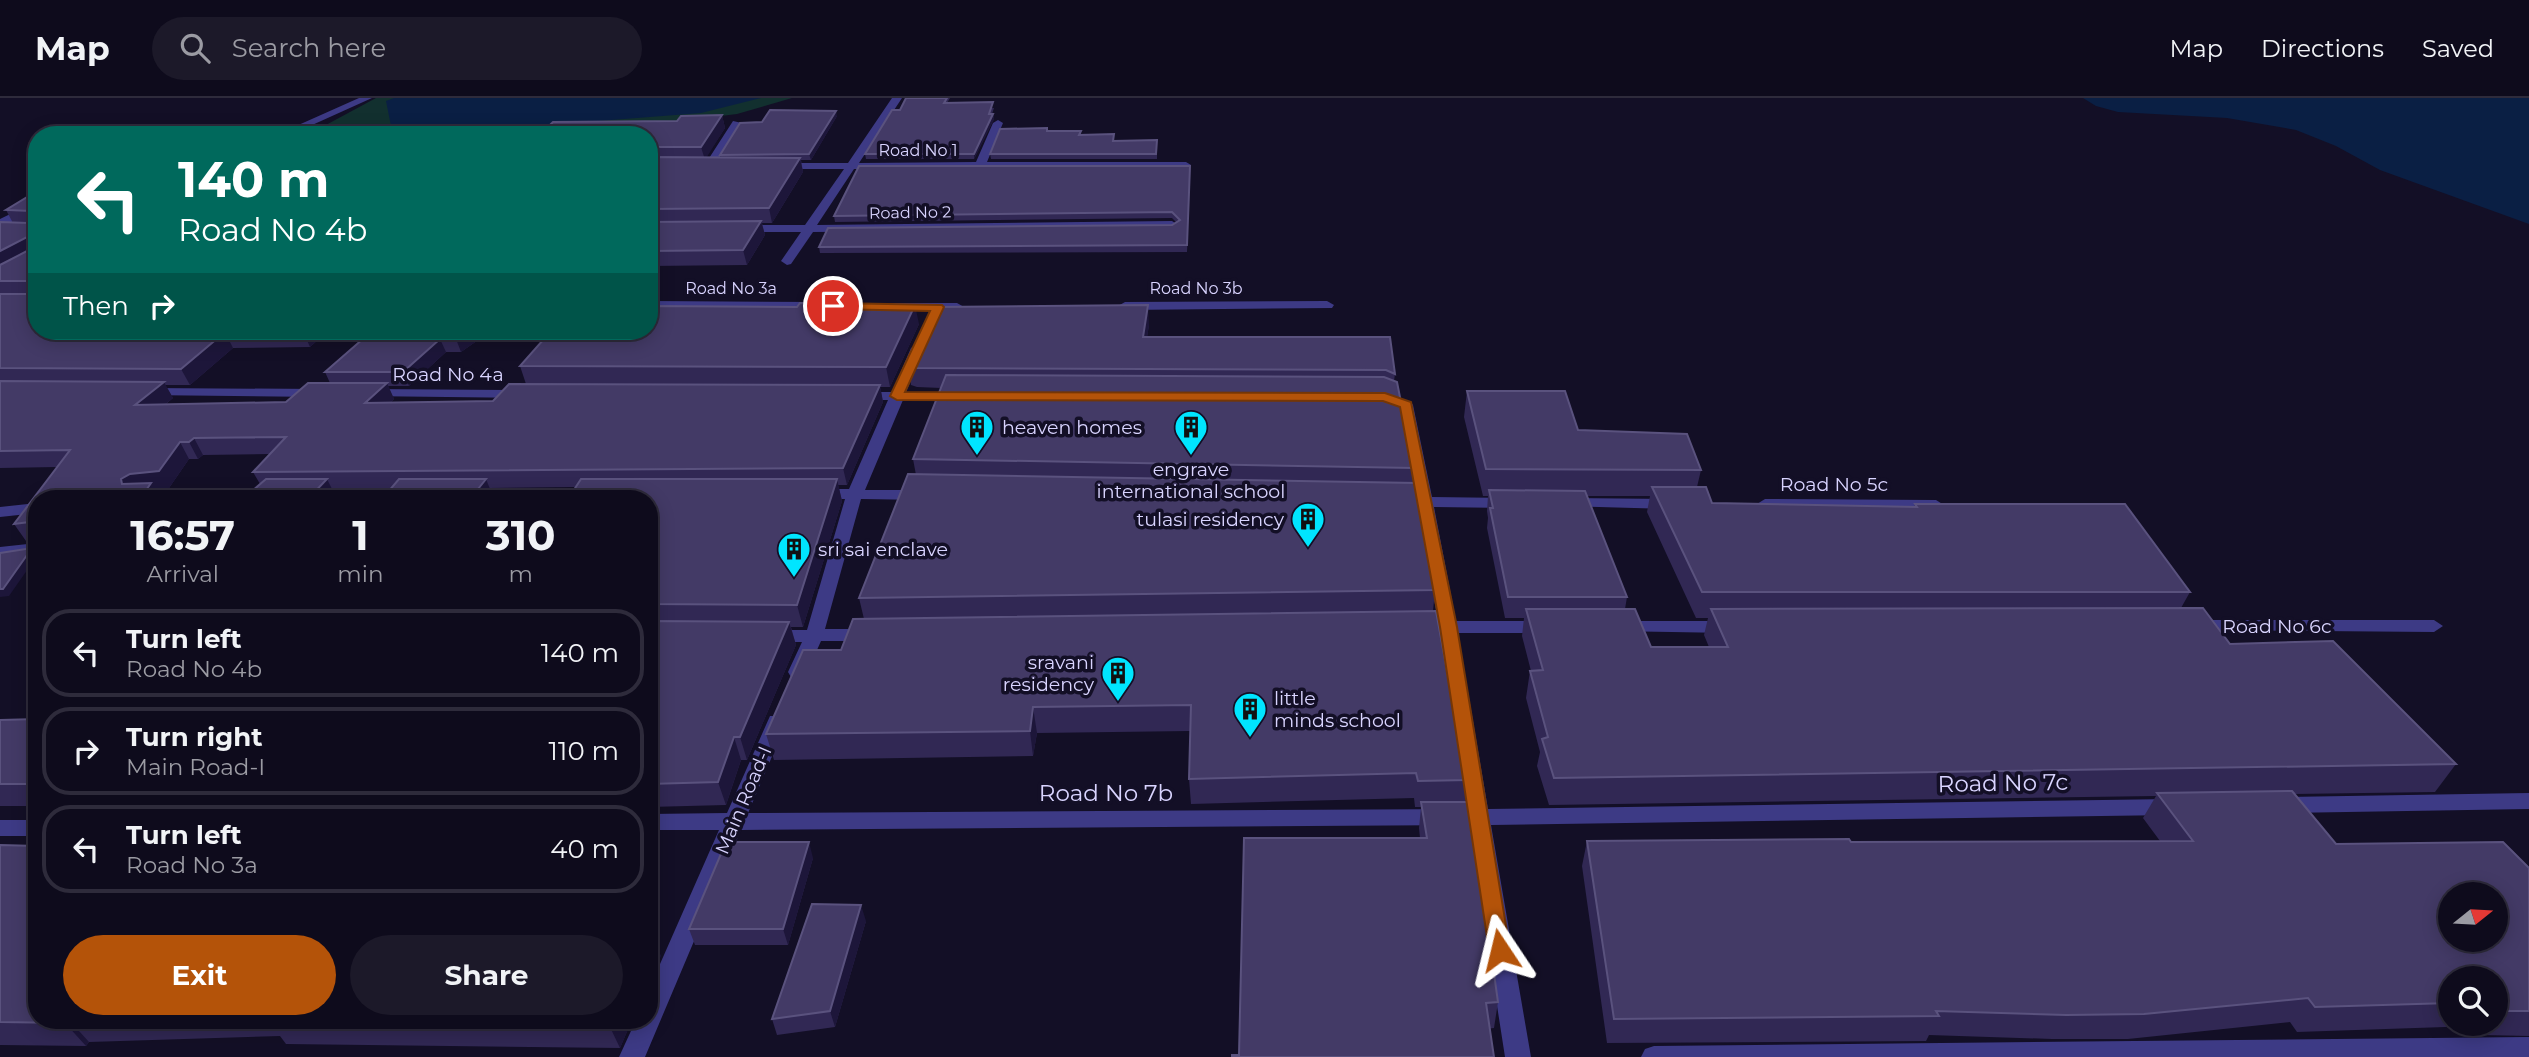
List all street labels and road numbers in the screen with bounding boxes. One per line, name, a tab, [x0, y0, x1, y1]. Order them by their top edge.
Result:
street label: Road No 1	[878, 141, 958, 160]
street label: Road No 2	[869, 202, 951, 223]
street label: Road No 3a	[685, 279, 777, 298]
street label: Road No 3b	[1149, 279, 1243, 298]
street label: Road No 4a	[392, 363, 504, 386]
street label: Road No 5c	[1780, 473, 1888, 496]
street label: Road No 6c	[2222, 615, 2332, 638]
street label: Main Road-I	[710, 743, 777, 858]
street label: Road No 7c	[1937, 768, 2069, 798]
street label: Road No 7b	[1039, 779, 1173, 807]

